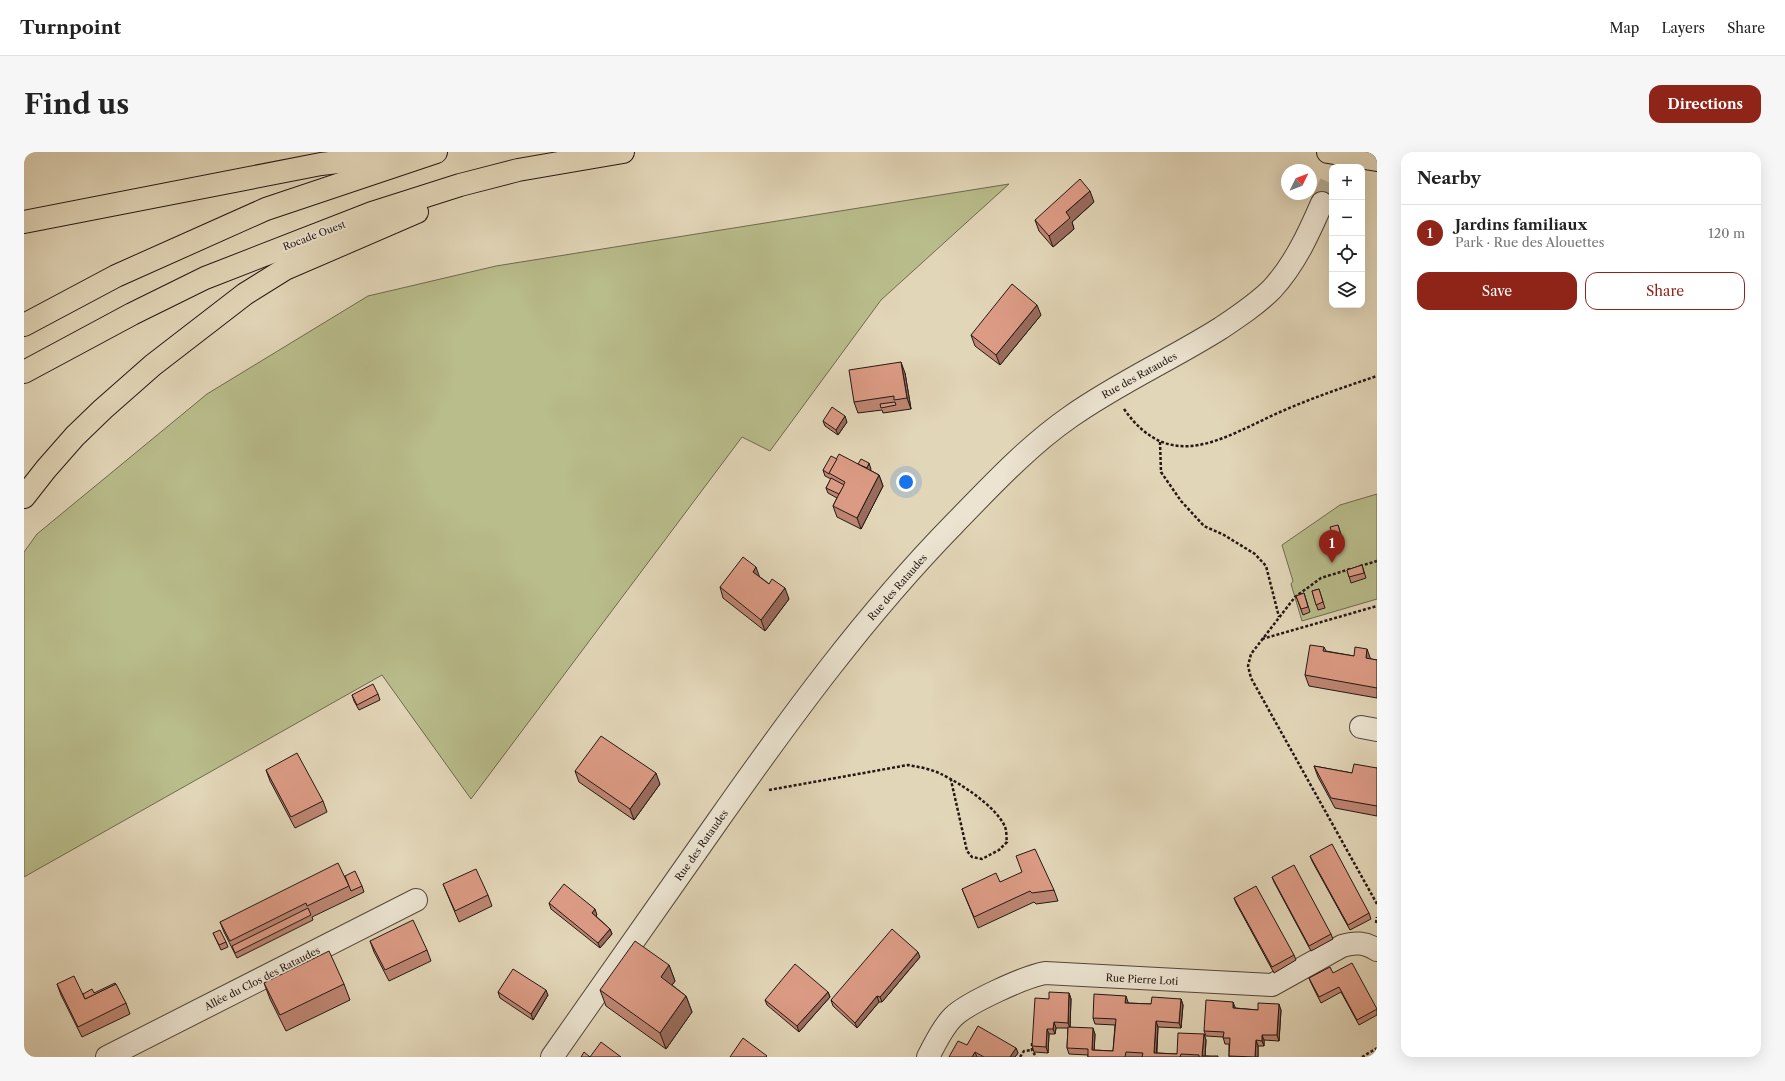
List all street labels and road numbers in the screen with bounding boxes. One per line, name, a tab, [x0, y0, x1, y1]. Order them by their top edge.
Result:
street label: Rocade Ouest	[281, 217, 348, 253]
street label: Rue des Rataudes	[1099, 349, 1179, 401]
street label: Rue des Rataudes	[865, 551, 930, 623]
street label: Rue des Rataudes	[672, 807, 731, 883]
street label: Allée du Clos des Rataudes	[201, 944, 322, 1014]
street label: Rue Pierre Loti	[1105, 971, 1179, 988]

